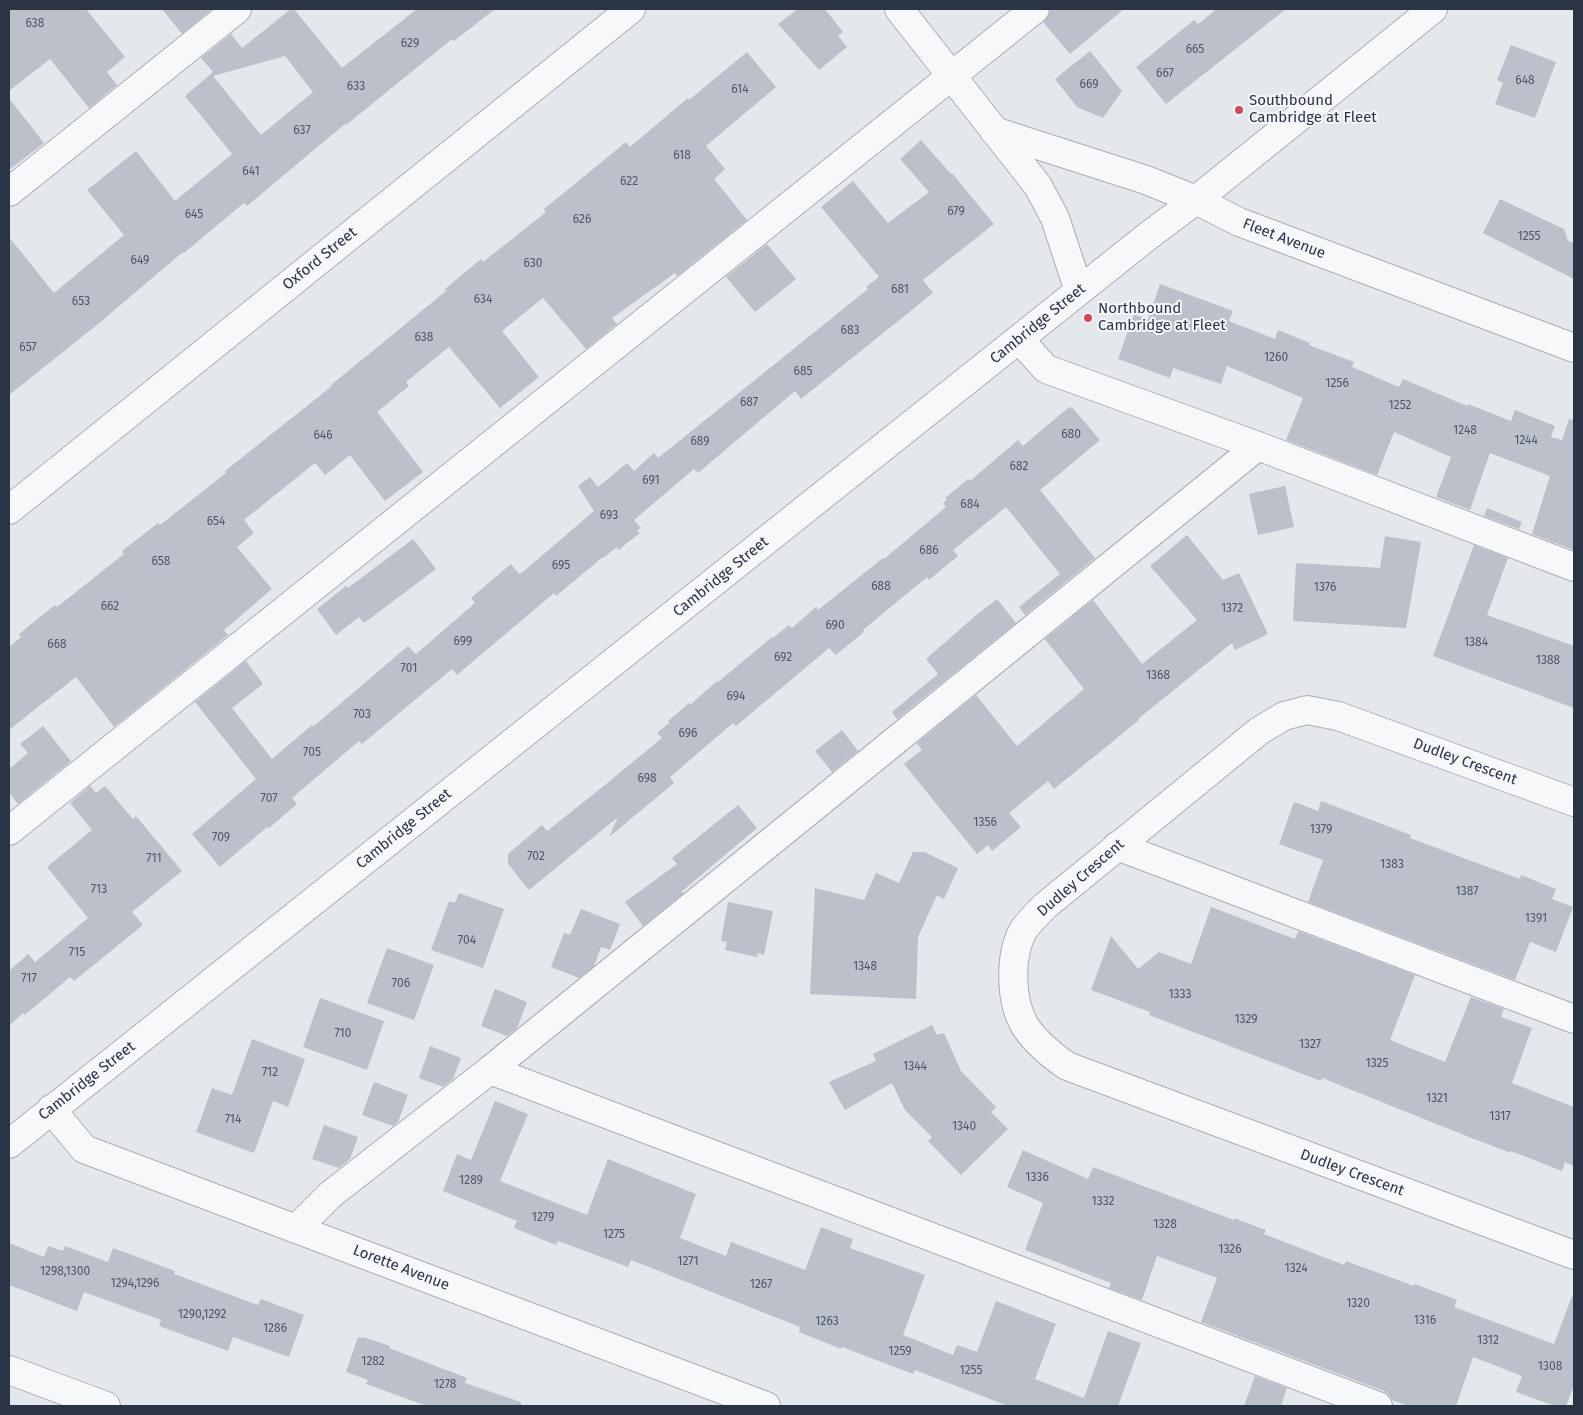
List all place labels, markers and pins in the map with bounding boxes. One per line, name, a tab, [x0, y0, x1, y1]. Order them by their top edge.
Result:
place label: Southbound Cambridge at Fleet	[1249, 92, 1377, 127]
marker: Southbound Cambridge at Fleet	[1233, 104, 1245, 116]
place label: Northbound Cambridge at Fleet	[1098, 300, 1226, 335]
marker: Northbound Cambridge at Fleet	[1082, 312, 1094, 324]

